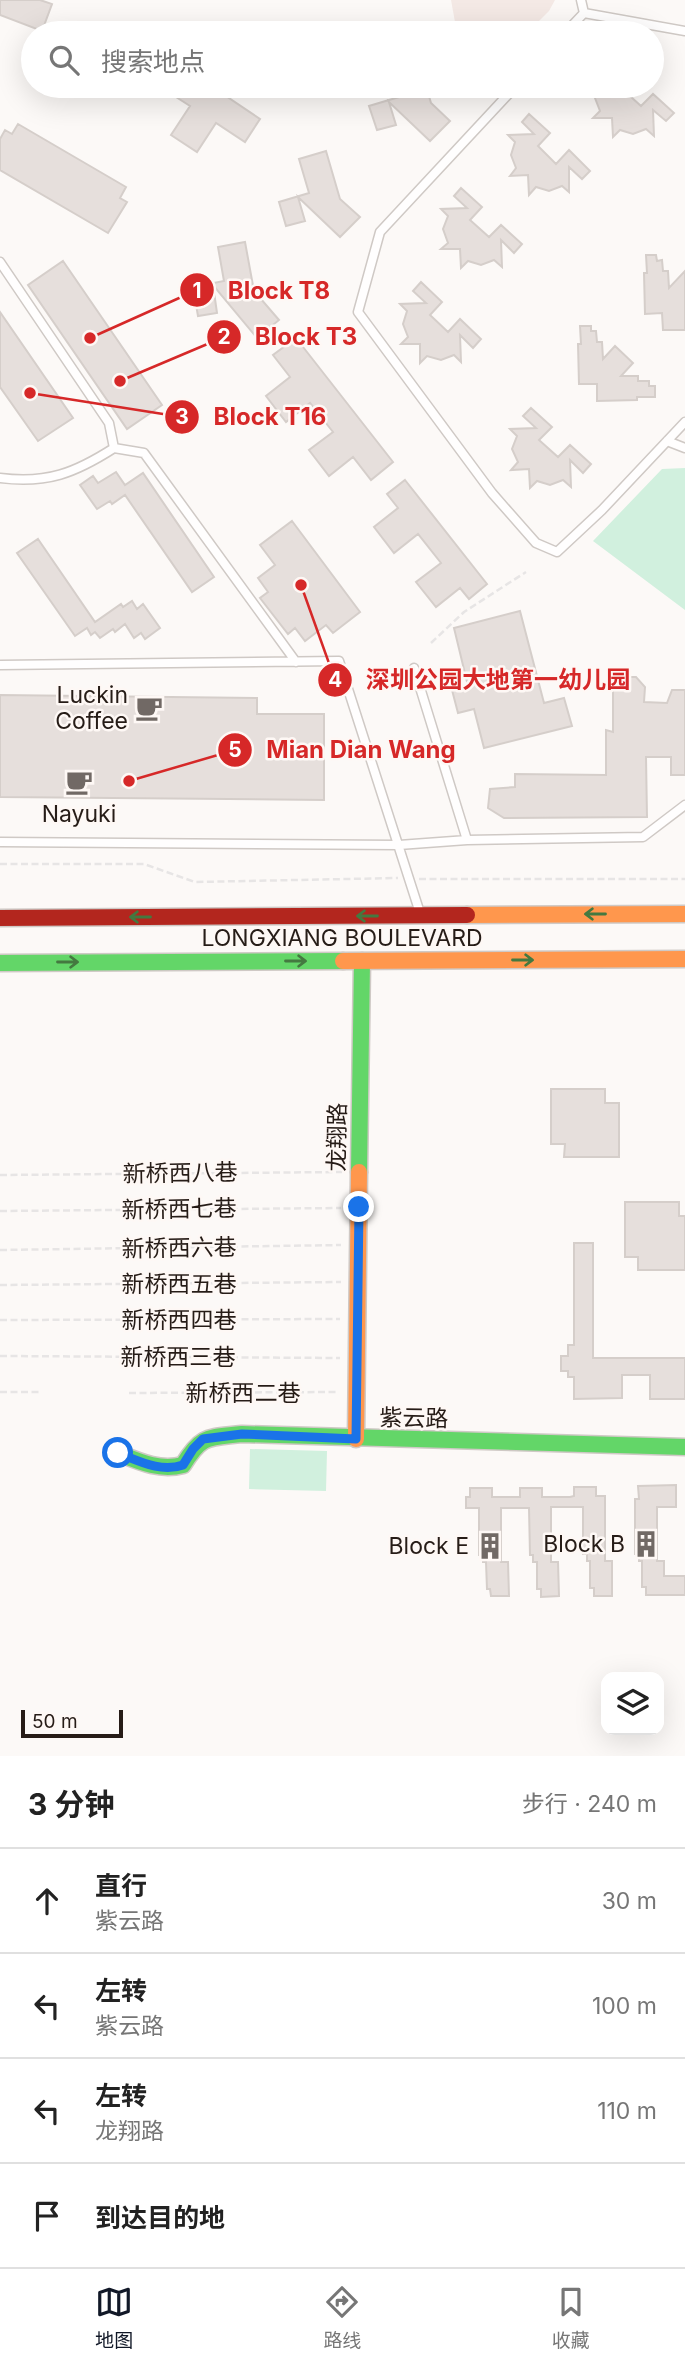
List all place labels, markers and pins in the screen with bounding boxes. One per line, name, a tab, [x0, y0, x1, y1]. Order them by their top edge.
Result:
callout: Block T8	[179, 268, 345, 313]
callout: Block T3	[206, 314, 372, 359]
callout: Block T16	[165, 395, 340, 440]
callout: 深圳公园大地第一幼儿园	[317, 657, 644, 702]
place label: Luckin Coffee	[55, 681, 128, 735]
cafe icon: Luckin Coffee	[134, 693, 164, 723]
callout: Mian Dian Wang	[218, 728, 470, 773]
cafe icon: Nayuki	[64, 767, 94, 797]
place label: Nayuki	[42, 800, 116, 828]
building icon: Block B	[631, 1529, 661, 1559]
place label: Block B	[543, 1530, 625, 1558]
building icon: Block E	[475, 1531, 505, 1561]
place label: Block E	[389, 1532, 469, 1560]

